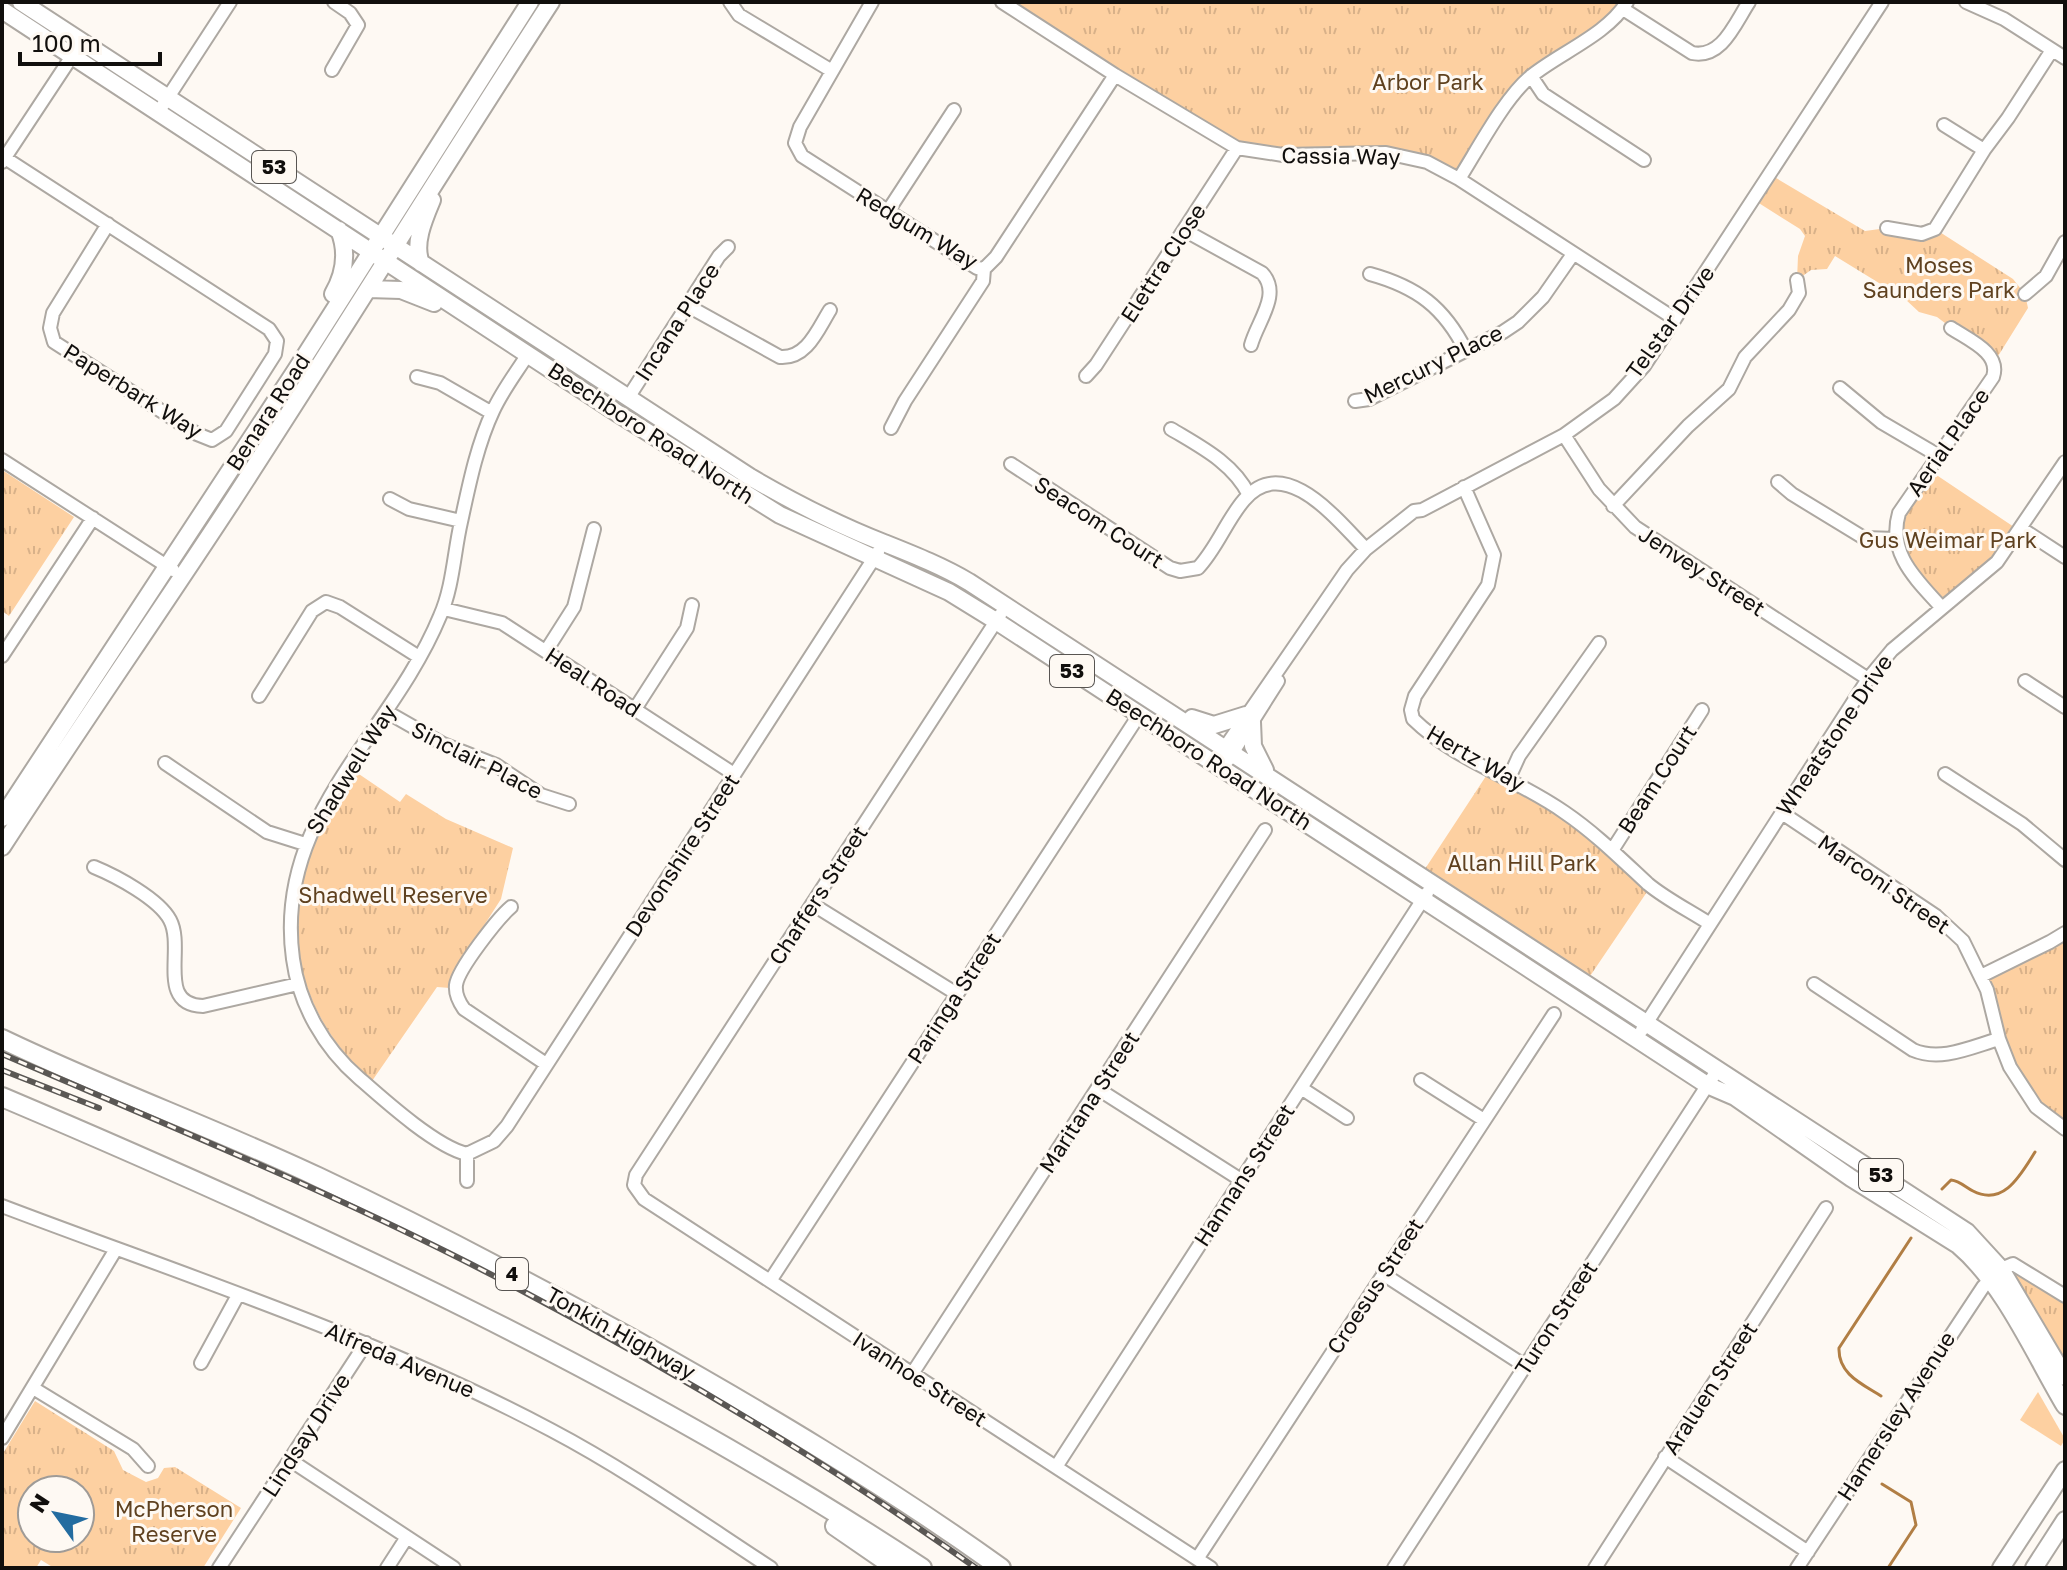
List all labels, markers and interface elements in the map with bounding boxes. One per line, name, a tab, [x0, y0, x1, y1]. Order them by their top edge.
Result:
scale bar	[20, 16, 160, 66]
text: 100 m	[32, 28, 101, 57]
park label: Arbor Park	[1372, 68, 1484, 95]
street label: Cassia Way	[1281, 141, 1401, 170]
road number: 53	[252, 151, 296, 183]
street label: Redgum Way	[851, 181, 983, 275]
street label: Elettra Close	[1114, 198, 1211, 327]
park label: Moses Saunders Park	[1862, 251, 2016, 303]
street label: Incana Place	[629, 258, 725, 386]
street label: Telstar Drive	[1620, 260, 1720, 383]
street label: Mercury Place	[1359, 318, 1507, 409]
street label: Paperbark Way	[59, 337, 208, 444]
street label: Benara Road	[220, 348, 315, 475]
street label: Beechboro Road North	[543, 356, 759, 509]
street label: Aerial Place	[1901, 383, 1995, 501]
street label: Seacom Court	[1030, 470, 1169, 573]
street label: Jenvey Street	[1634, 520, 1771, 621]
park label: Gus Weimar Park	[1859, 526, 2037, 553]
street label: Heal Road	[540, 641, 646, 722]
street label: Wheatstone Drive	[1770, 649, 1897, 820]
road number: 53	[1050, 655, 1094, 687]
street label: Beechboro Road North	[1101, 682, 1317, 835]
street label: Shadwell Way	[300, 699, 401, 839]
street label: Sinclair Place	[407, 715, 547, 804]
street label: Hertz Way	[1422, 719, 1530, 797]
street label: Beam Court	[1611, 719, 1702, 838]
street label: Devonshire Street	[619, 768, 744, 941]
street label: Chaffers Street	[763, 820, 873, 969]
street label: Marconi Street	[1813, 828, 1955, 939]
park label: Allan Hill Park	[1447, 849, 1597, 876]
park label: Shadwell Reserve	[298, 881, 488, 908]
street label: Paringa Street	[901, 927, 1006, 1068]
street label: Maritana Street	[1033, 1026, 1144, 1178]
street label: Hannans Street	[1187, 1098, 1300, 1251]
road number: 53	[1859, 1159, 1903, 1191]
street label: Croesus Street	[1321, 1213, 1429, 1359]
street label: Turon Street	[1509, 1256, 1602, 1380]
road number: 4	[496, 1258, 528, 1290]
street label: Tonkin Highway	[542, 1280, 701, 1385]
street label: Alfreda Avenue	[322, 1316, 479, 1403]
street label: Araluen Street	[1657, 1316, 1763, 1459]
street label: Ivanhoe Street	[848, 1325, 992, 1432]
street label: Hamersley Avenue	[1831, 1326, 1960, 1505]
street label: Lindsay Drive	[256, 1368, 355, 1501]
north arrow	[16, 1474, 96, 1554]
text: N	[23, 1488, 55, 1517]
park label: McPherson Reserve	[115, 1495, 233, 1547]

